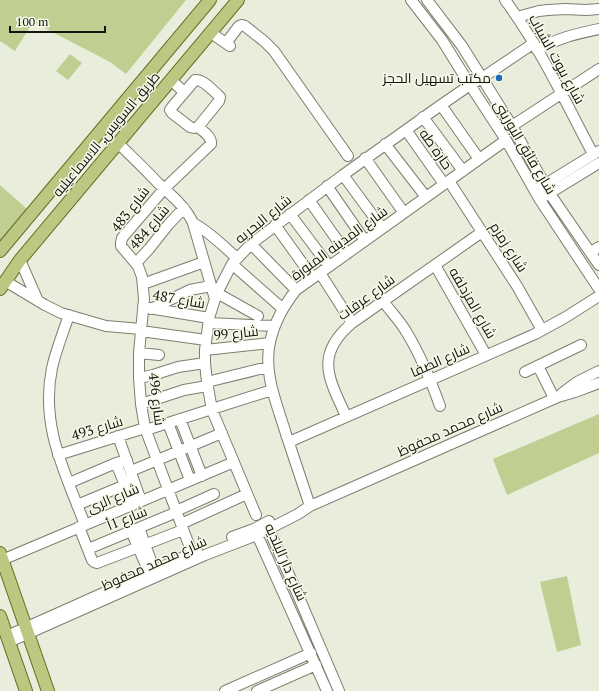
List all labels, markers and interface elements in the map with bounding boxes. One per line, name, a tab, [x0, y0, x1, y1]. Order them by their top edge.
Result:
scale bar	[10, 8, 105, 34]
street label: شارع بيوت الشباب	[525, 10, 590, 107]
text: 100 m	[16, 14, 49, 29]
street label: طريق السويس, الاسماعيليه	[48, 67, 164, 200]
place label: مكتب تسهيل الحجز	[382, 68, 491, 87]
marker: مكتب تسهيل الحجز	[494, 73, 504, 83]
street label: شارع فائق البورينى	[490, 96, 561, 197]
street label: حارة طه	[416, 125, 457, 173]
street label: شارع 483	[106, 182, 153, 235]
street label: شارع البحريه	[230, 190, 295, 247]
street label: شارع 484	[124, 200, 173, 253]
street label: شارع المدينه المنورة	[286, 201, 391, 284]
street label: شارع زمزم	[485, 218, 533, 276]
street label: شارع المزدلفه	[445, 264, 502, 342]
street label: شارع عرفات	[333, 269, 398, 324]
street label: شارع 487	[151, 285, 207, 312]
street label: شارع 99	[212, 321, 260, 344]
street label: شارع الصفا	[407, 338, 473, 381]
street label: شارع 496	[145, 372, 170, 426]
street label: شارع محمد محفوظ	[394, 397, 505, 460]
street label: شارع 493	[69, 411, 125, 444]
street label: شارع الرى	[84, 478, 142, 517]
street label: شارع 1أ	[104, 501, 150, 534]
street label: شارع دار البلديه	[261, 520, 312, 604]
street label: شارع محمد محفوظ	[98, 531, 209, 594]

